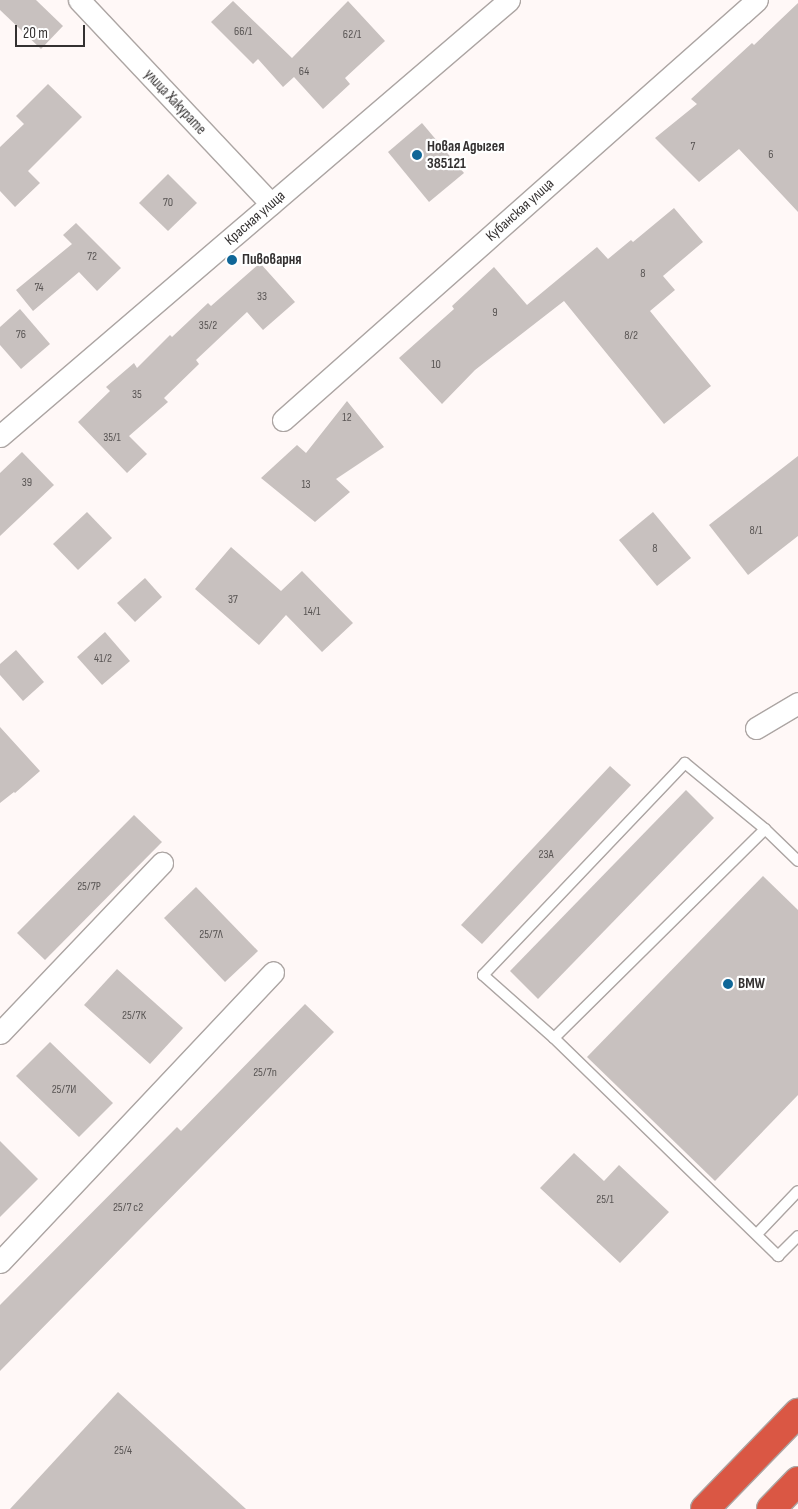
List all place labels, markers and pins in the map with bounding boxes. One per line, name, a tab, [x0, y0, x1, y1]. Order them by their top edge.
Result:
place label: Новая Адыгея 385121	[427, 137, 504, 172]
marker: Новая Адыгея 385121	[411, 149, 423, 161]
place label: Пивоварня	[242, 251, 302, 269]
marker: Пивоварня	[226, 254, 238, 266]
place label: BMW	[738, 975, 765, 993]
marker: BMW	[722, 978, 734, 990]

